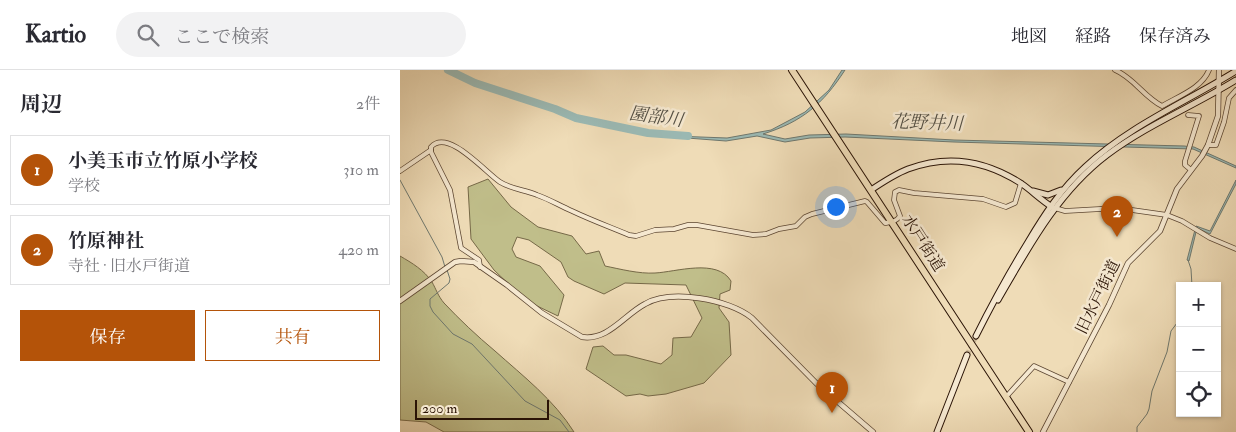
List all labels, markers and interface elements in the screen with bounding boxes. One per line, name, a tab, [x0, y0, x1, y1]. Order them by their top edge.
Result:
search box	[116, 12, 466, 57]
text: Kartio	[25, 19, 86, 50]
icon: search	[134, 21, 162, 49]
text: ここで検索	[174, 25, 269, 49]
text: 地図	[1011, 25, 1047, 48]
text: 経路	[1075, 25, 1111, 48]
text: 保存済み	[1139, 25, 1211, 48]
text: 周辺	[20, 91, 62, 118]
text: 2件	[356, 94, 380, 114]
water label: 園部川	[628, 102, 686, 132]
water label: 花野井川	[891, 110, 965, 136]
text: 小美玉市立竹原小学校	[68, 149, 258, 173]
text: 1	[34, 160, 40, 180]
text: 310 m	[343, 160, 379, 180]
text: 学校	[68, 176, 100, 196]
your location	[823, 194, 849, 220]
pin: 2	[1101, 196, 1133, 237]
street label: 水戸街道	[897, 211, 949, 275]
text: 竹原神社	[68, 229, 144, 253]
text: 2	[33, 240, 41, 260]
text: 420 m	[338, 240, 379, 260]
text: 寺社 · 旧水戸街道	[68, 256, 190, 276]
street label: 旧水戸街道	[1071, 257, 1125, 337]
map controls	[1176, 282, 1221, 417]
button: +	[1176, 282, 1221, 327]
button: 保存	[20, 310, 195, 361]
button: 共有	[205, 310, 380, 361]
button: −	[1176, 327, 1221, 372]
pin: 1	[816, 372, 848, 413]
button: locate	[1176, 372, 1221, 417]
scale bar	[415, 397, 549, 420]
text: 200 m	[422, 400, 457, 417]

